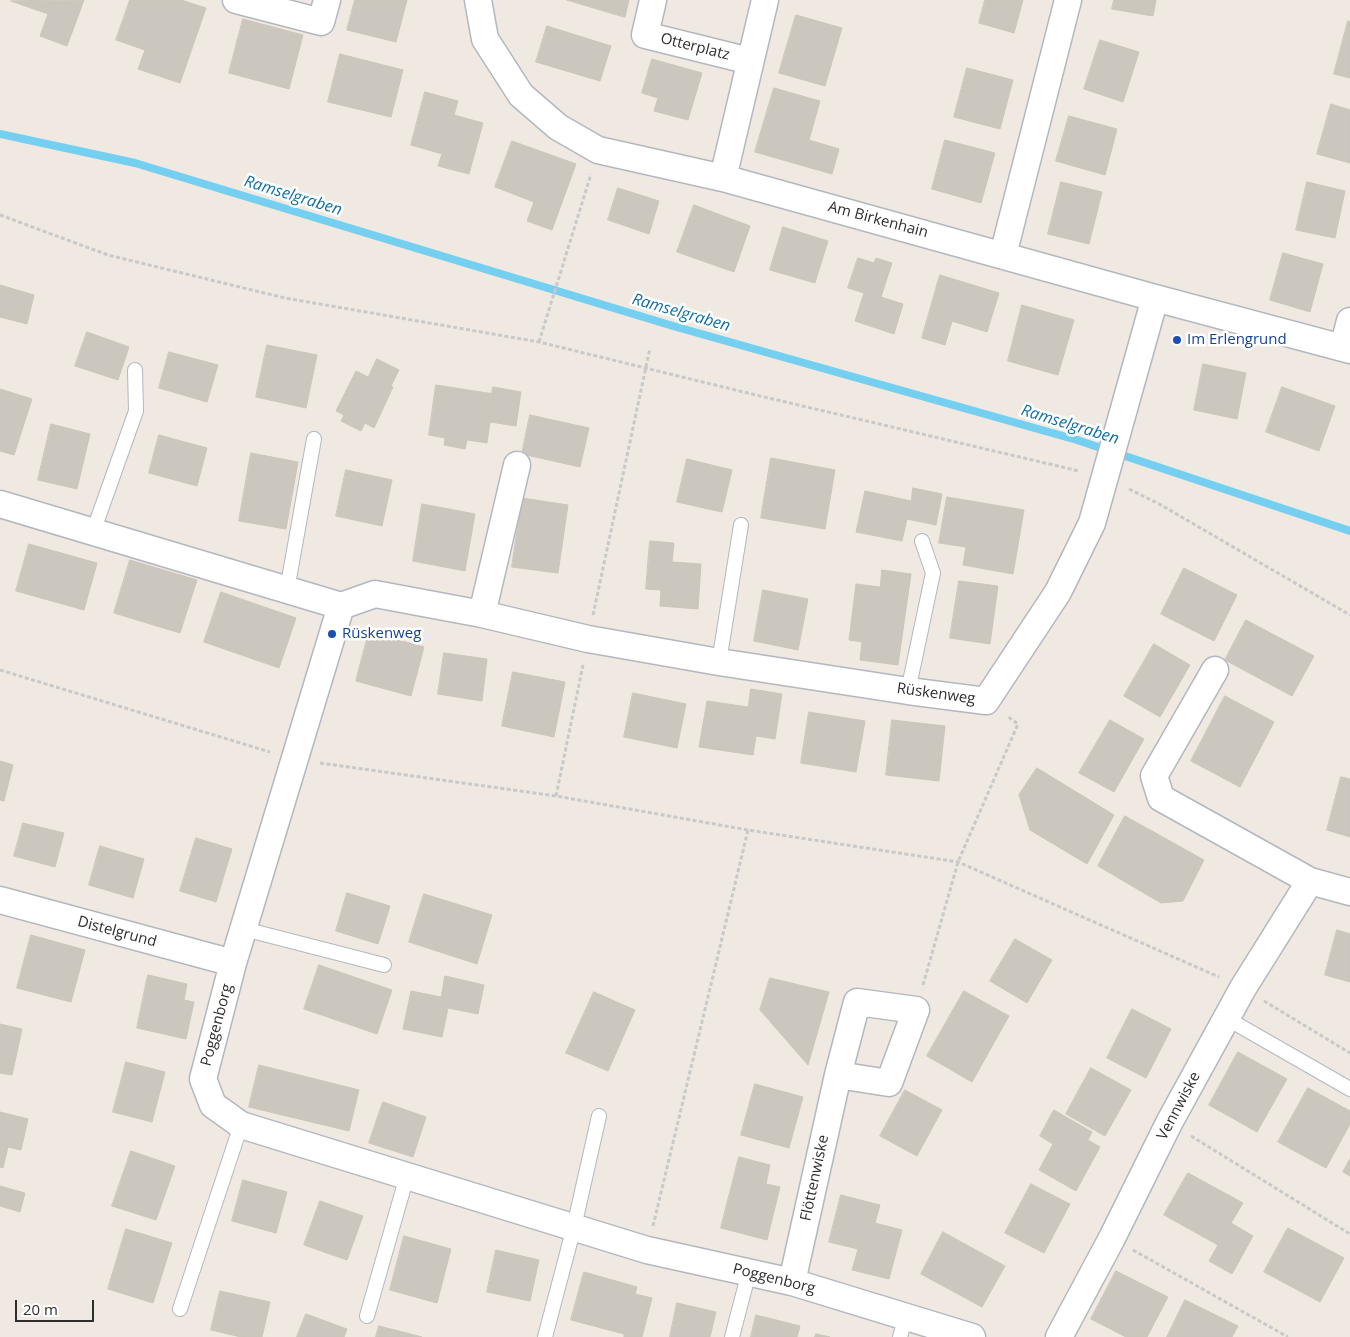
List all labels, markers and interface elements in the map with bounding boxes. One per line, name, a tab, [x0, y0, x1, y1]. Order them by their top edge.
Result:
street label: Otterplatz	[659, 30, 731, 64]
water label: Ramselgraben	[242, 172, 344, 220]
street label: Am Birkenhain	[826, 198, 930, 242]
water label: Ramselgraben	[630, 290, 732, 336]
place label: Im Erlengrund	[1187, 331, 1287, 349]
marker: Im Erlengrund	[1171, 334, 1183, 346]
water label: Ramselgraben	[1019, 401, 1121, 449]
place label: Rüskenweg	[342, 625, 421, 643]
marker: Rüskenweg	[326, 628, 338, 640]
street label: Rüskenweg	[895, 680, 977, 708]
street label: Distelgrund	[75, 913, 159, 951]
street label: Poggenborg	[197, 982, 237, 1068]
street label: Vennwiske	[1154, 1069, 1204, 1143]
street label: Flöttenwiske	[797, 1133, 833, 1223]
street label: Poggenborg	[731, 1260, 817, 1298]
scale bar	[18, 1290, 96, 1322]
text: 20 m	[23, 1299, 58, 1319]

